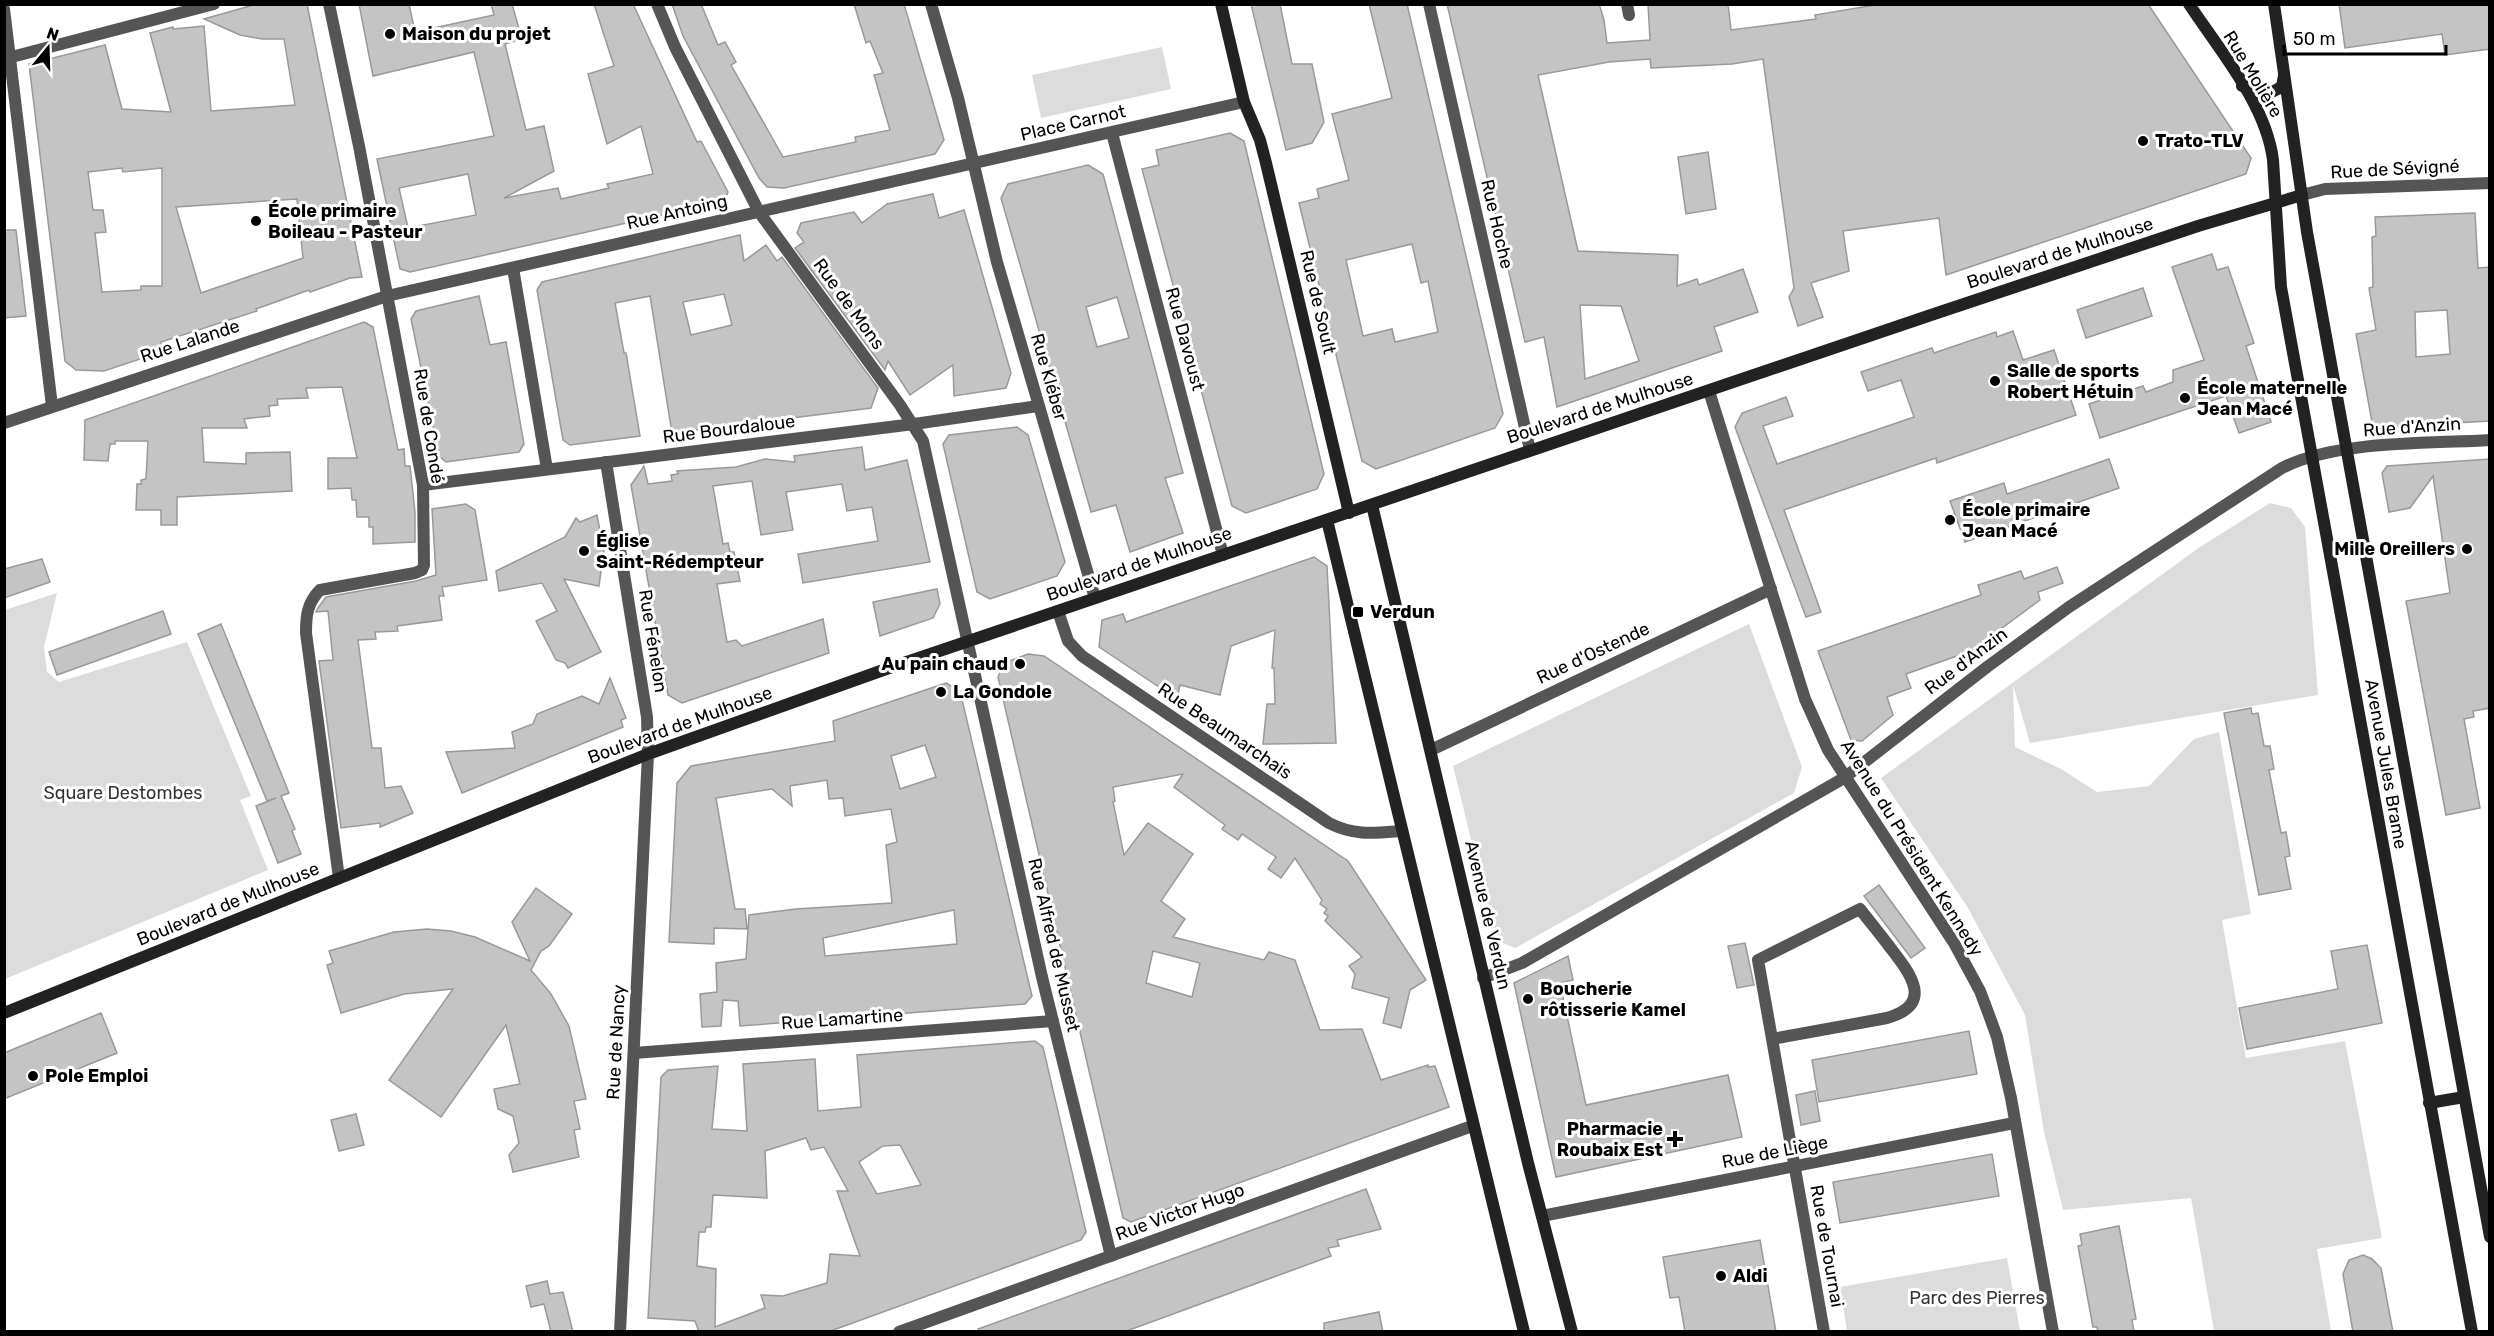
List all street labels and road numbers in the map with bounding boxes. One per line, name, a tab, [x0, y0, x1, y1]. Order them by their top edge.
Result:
street label: Rue Molière	[2219, 27, 2287, 121]
street label: Place Carnot	[1018, 100, 1128, 146]
street label: Rue de Sévigné	[2330, 155, 2460, 183]
street label: Rue Hoche	[1476, 177, 1518, 271]
street label: Rue Antoing	[624, 190, 730, 234]
street label: Boulevard de Mulhouse	[1964, 212, 2156, 294]
street label: Rue de Soult	[1295, 248, 1341, 356]
street label: Rue de Mons	[809, 254, 889, 354]
street label: Rue Davoust	[1161, 285, 1209, 393]
street label: Rue Lalande	[138, 315, 242, 367]
street label: Rue Kléber	[1026, 331, 1072, 423]
street label: Rue de Condé	[409, 367, 449, 485]
street label: Boulevard de Mulhouse	[1504, 367, 1696, 449]
street label: Rue Bourdaloue	[662, 410, 796, 448]
street label: Rue d'Anzin	[2362, 413, 2462, 441]
street label: Boulevard de Mulhouse	[1043, 522, 1235, 606]
street label: Rue Fénelon	[634, 588, 672, 694]
street label: Rue d'Ostende	[1533, 617, 1653, 689]
street label: Rue d'Anzin	[1920, 623, 2012, 699]
street label: Avenue Jules Brame	[2360, 677, 2412, 851]
street label: Rue Beaumarchais	[1154, 678, 1296, 784]
street label: Boulevard de Mulhouse	[585, 681, 775, 769]
street label: Avenue du Président Kennedy	[1836, 736, 1988, 960]
street label: Avenue de Verdun	[1460, 838, 1516, 992]
street label: Rue Alfred de Musset	[1023, 856, 1085, 1034]
street label: Boulevard de Mulhouse	[134, 857, 322, 951]
street label: Rue de Nancy	[602, 984, 630, 1100]
street label: Rue Lamartine	[780, 1004, 904, 1034]
street label: Rue de Liège	[1720, 1131, 1830, 1173]
street label: Rue Victor Hugo	[1113, 1178, 1247, 1246]
street label: Rue de Tournai	[1805, 1183, 1849, 1309]

